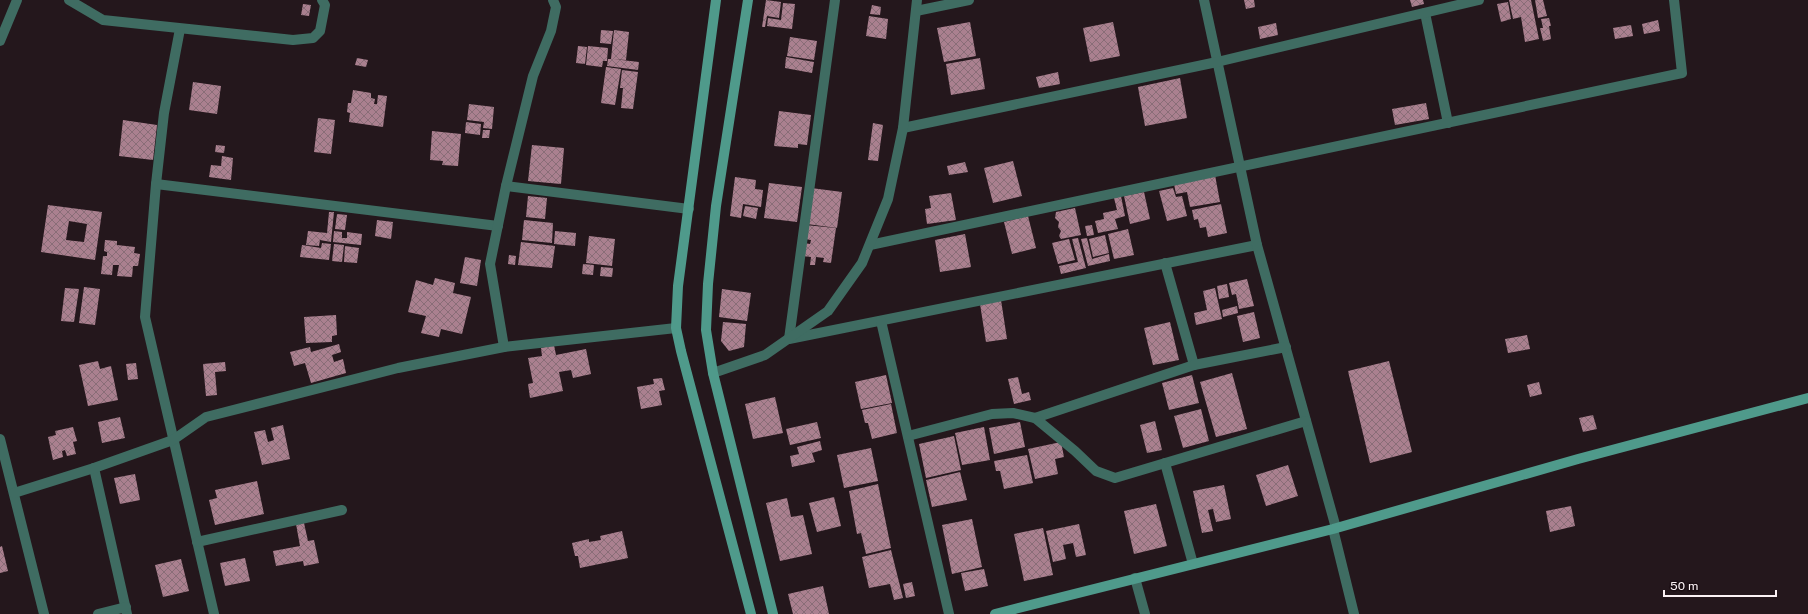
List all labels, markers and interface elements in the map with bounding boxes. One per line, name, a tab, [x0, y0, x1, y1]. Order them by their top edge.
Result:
scale bar	[1664, 572, 1776, 598]
text: 50 m	[1670, 579, 1698, 593]

